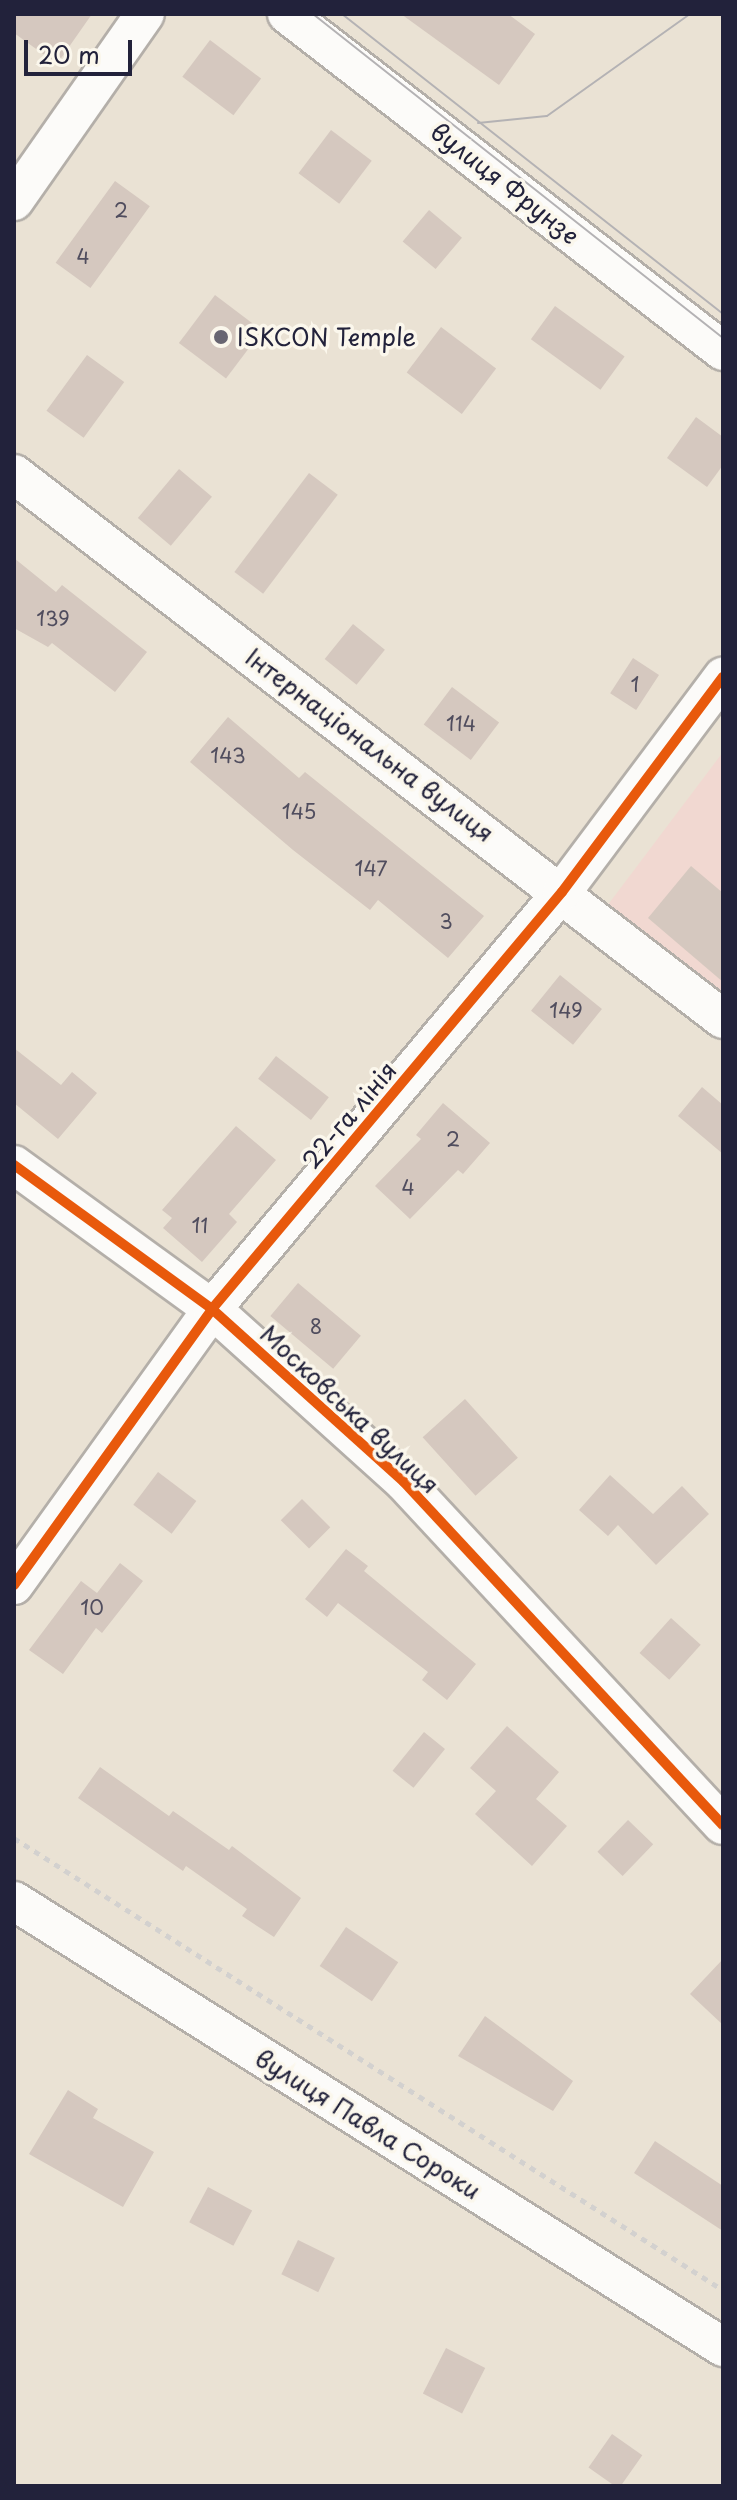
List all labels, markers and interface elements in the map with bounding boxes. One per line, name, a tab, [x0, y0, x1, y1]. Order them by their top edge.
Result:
scale bar	[28, 24, 136, 74]
text: 20 m	[38, 36, 100, 72]
street label: вулиця Фрунзе	[425, 116, 585, 250]
house number: 2	[114, 198, 128, 222]
house number: 4	[76, 244, 90, 268]
place label: ISKCON Temple	[237, 323, 417, 351]
marker: ISKCON Temple	[212, 328, 230, 346]
house number: 139	[36, 606, 70, 630]
street label: Інтернаціональна вулиця	[240, 642, 500, 848]
house number: 1	[631, 672, 639, 696]
house number: 114	[446, 711, 476, 735]
house number: 143	[210, 743, 246, 767]
house number: 145	[282, 799, 316, 823]
house number: 147	[354, 856, 388, 880]
house number: 3	[439, 909, 453, 933]
house number: 149	[549, 998, 583, 1022]
street label: 22-га лінія	[296, 1056, 402, 1174]
house number: 2	[446, 1127, 460, 1151]
house number: 4	[401, 1175, 415, 1199]
house number: 11	[192, 1213, 208, 1237]
house number: 8	[310, 1314, 322, 1338]
street label: Московська вулиця	[255, 1319, 445, 1499]
house number: 10	[80, 1595, 104, 1619]
street label: вулиця Павла Сороки	[250, 2043, 486, 2205]

